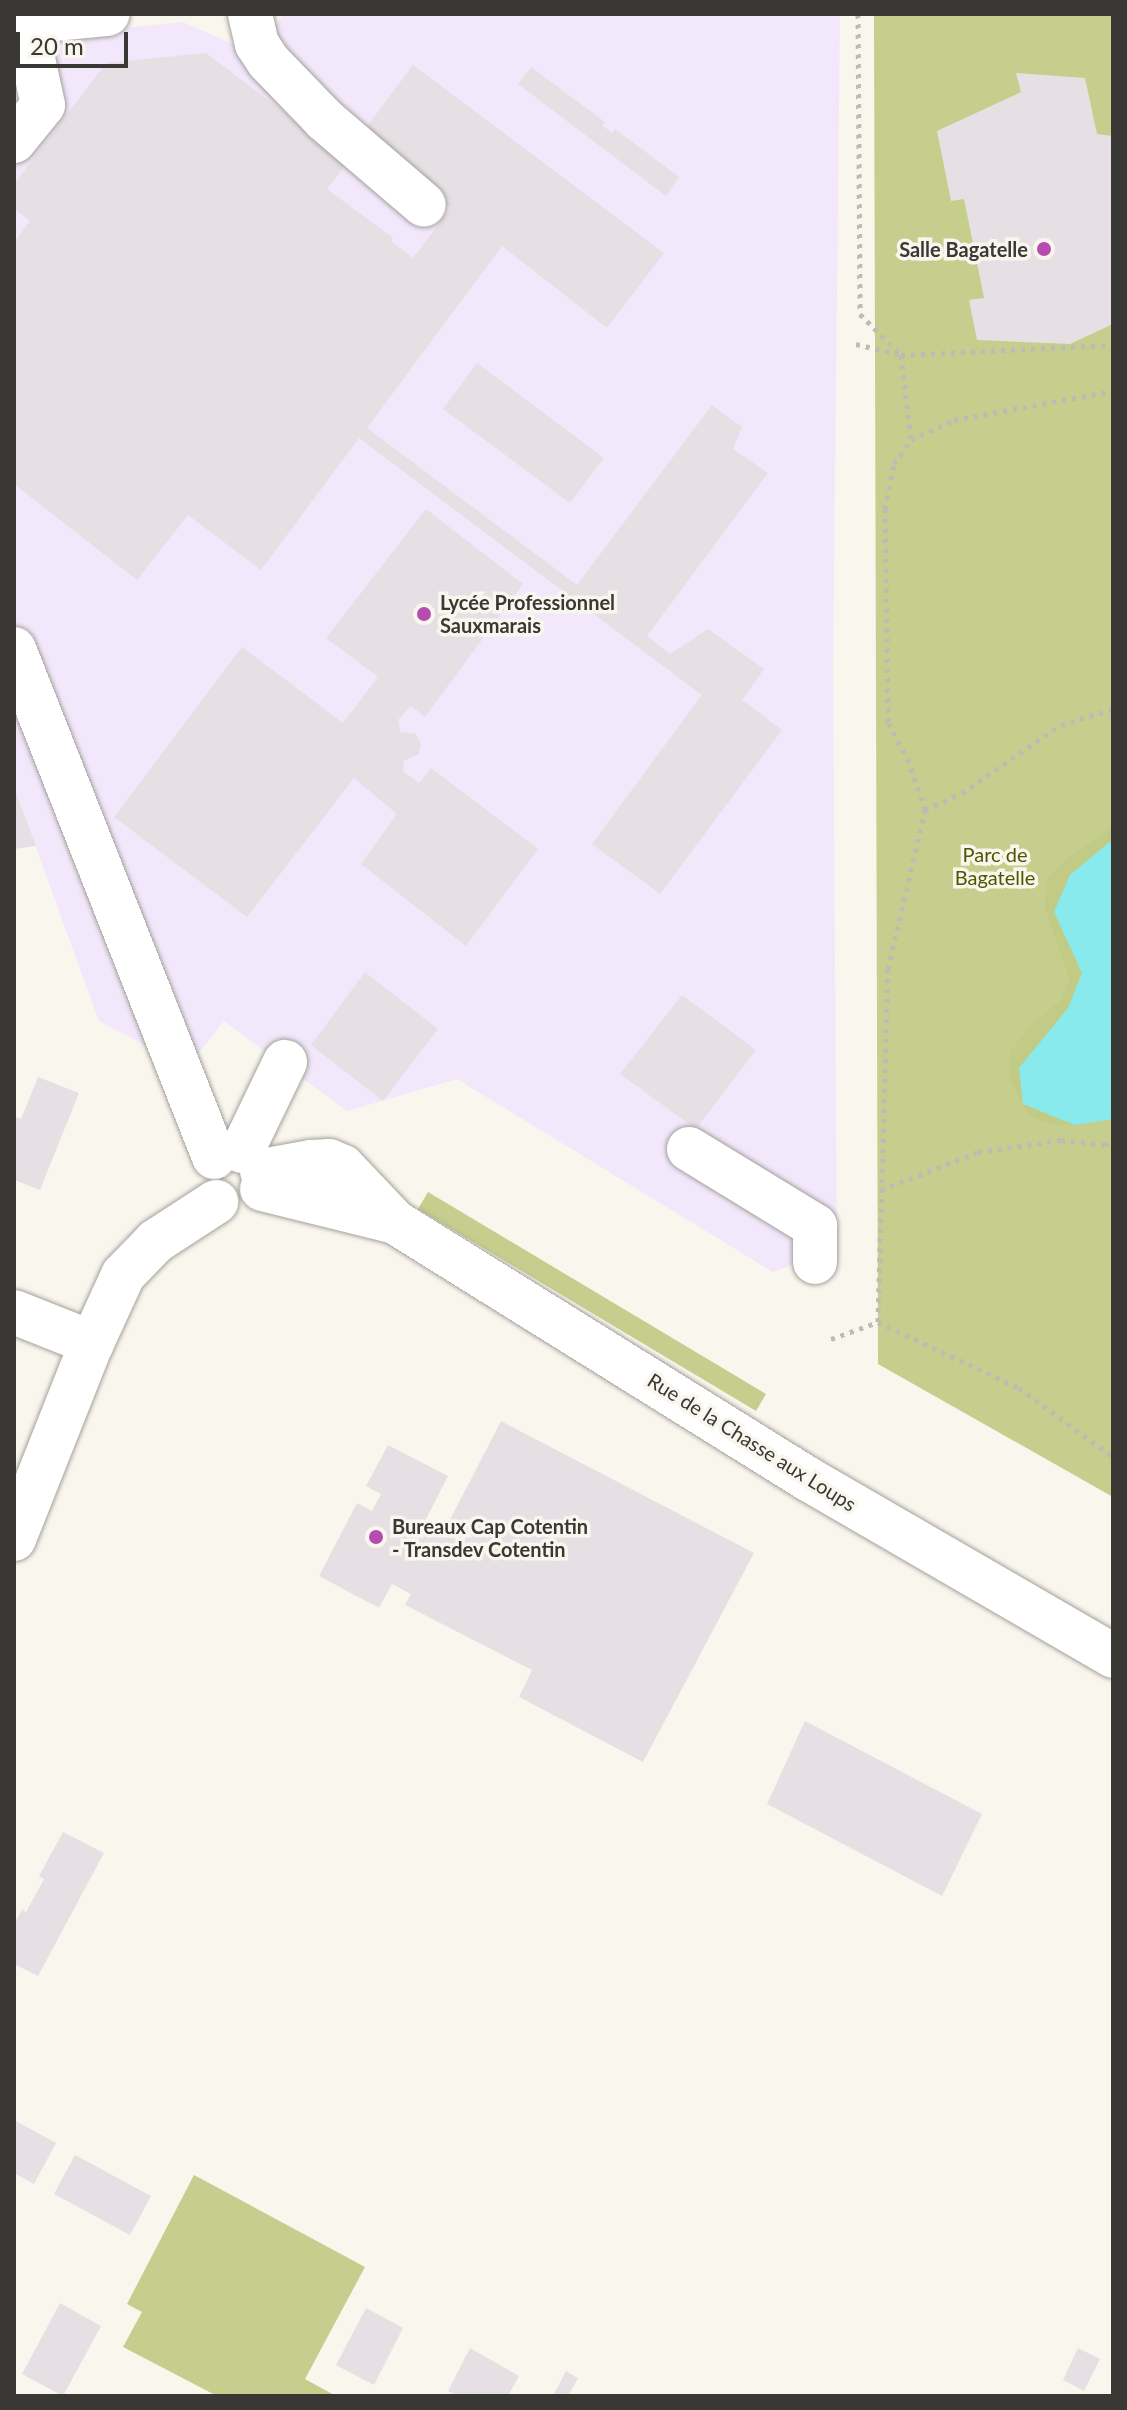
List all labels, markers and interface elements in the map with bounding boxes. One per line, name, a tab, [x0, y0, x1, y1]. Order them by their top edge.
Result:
scale bar	[20, 16, 132, 66]
text: 20 m	[30, 31, 84, 60]
place label: Salle Bagatelle	[899, 237, 1028, 261]
marker: Salle Bagatelle	[1035, 240, 1053, 258]
place label: Lycée Professionnel Sauxmarais	[440, 590, 615, 637]
marker: Lycée Professionnel Sauxmarais	[415, 605, 433, 623]
park label: Parc de Bagatelle	[955, 843, 1035, 890]
street label: Rue de la Chasse aux Loups	[643, 1368, 861, 1516]
place label: Bureaux Cap Cotentin - Transdev Cotentin	[392, 1514, 588, 1561]
marker: Bureaux Cap Cotentin - Transdev Cotentin	[367, 1528, 385, 1546]

